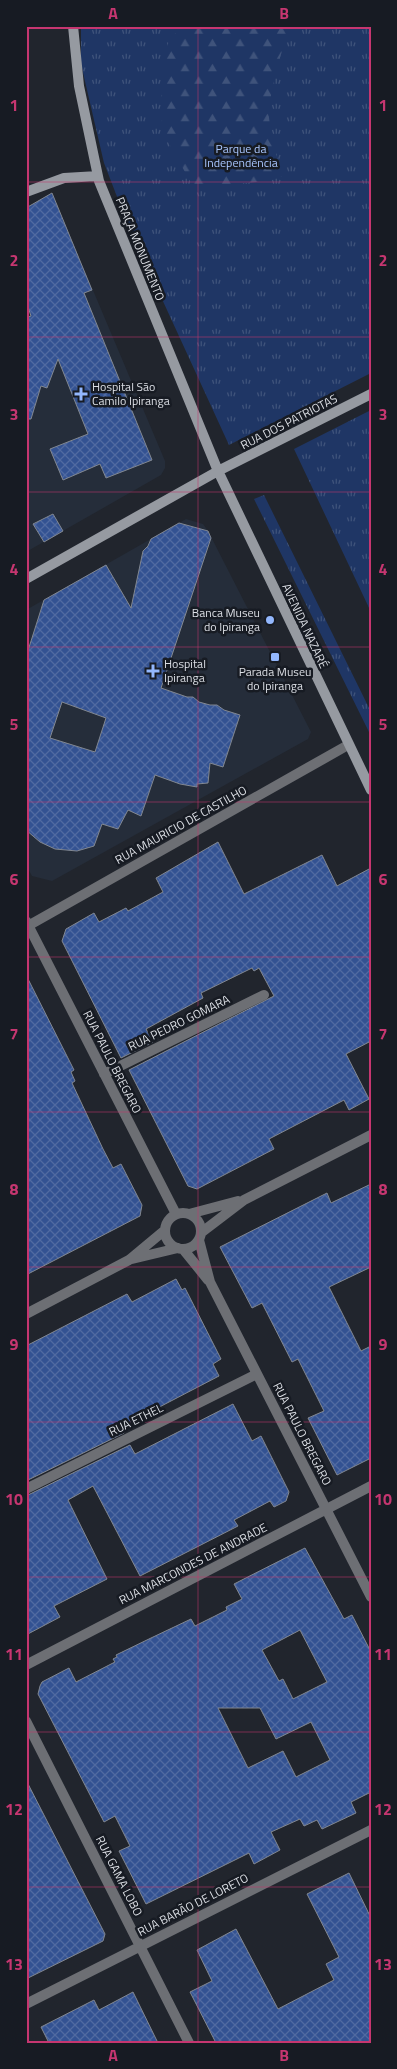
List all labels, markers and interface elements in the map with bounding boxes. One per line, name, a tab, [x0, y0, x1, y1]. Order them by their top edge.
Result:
text: A	[108, 1, 118, 25]
text: B	[279, 1, 289, 25]
text: 1	[10, 93, 18, 117]
text: 1	[379, 93, 387, 117]
park label: Parque da Independência	[204, 139, 278, 172]
street label: PRAÇA MONUMENTO	[111, 194, 170, 304]
text: 2	[10, 248, 18, 272]
text: 2	[379, 248, 387, 272]
place label: Hospital São Camilo Ipiranga	[92, 377, 170, 410]
marker: Hospital São Camilo Ipiranga	[74, 387, 88, 401]
street label: RUA DOS PATRIOTAS	[237, 389, 341, 454]
text: 3	[10, 402, 18, 426]
text: 3	[379, 402, 387, 426]
text: 4	[10, 557, 19, 581]
text: 4	[379, 557, 388, 581]
street label: AVENIDA NAZARÉ	[277, 580, 334, 672]
place label: Banca Museu do Ipiranga	[192, 603, 260, 636]
marker: Banca Museu do Ipiranga	[264, 614, 276, 626]
marker: Parada Museu do Ipiranga	[269, 651, 281, 663]
place label: Hospital Ipiranga	[164, 654, 206, 687]
place label: Parada Museu do Ipiranga	[239, 662, 311, 695]
marker: Hospital Ipiranga	[146, 664, 160, 678]
text: 5	[10, 712, 19, 736]
text: 5	[379, 712, 388, 736]
street label: RUA MAURICIO DE CASTILHO	[111, 780, 250, 869]
text: 6	[10, 867, 19, 891]
text: 6	[379, 867, 388, 891]
street label: RUA PEDRO GOMARA	[125, 990, 233, 1055]
street label: RUA PAULO BREGARO	[78, 1007, 147, 1117]
text: 7	[10, 1022, 18, 1046]
text: 7	[379, 1022, 387, 1046]
text: 8	[10, 1177, 19, 1201]
text: 8	[379, 1177, 388, 1201]
text: 9	[10, 1332, 19, 1356]
text: 9	[379, 1332, 388, 1356]
street label: RUA PAULO BREGARO	[268, 1379, 337, 1489]
street label: RUA ETHEL	[105, 1398, 166, 1441]
text: 10	[5, 1487, 23, 1511]
text: 10	[374, 1487, 392, 1511]
street label: RUA MARCONDES DE ANDRADE	[115, 1518, 271, 1609]
text: 11	[5, 1642, 23, 1666]
text: 11	[374, 1642, 392, 1666]
text: 12	[5, 1797, 23, 1821]
text: 12	[374, 1797, 392, 1821]
street label: RUA GAMA LOBO	[91, 1832, 148, 1919]
street label: RUA BARÃO DE LORETO	[134, 1868, 252, 1941]
text: 13	[5, 1952, 23, 1976]
text: 13	[374, 1952, 392, 1976]
text: A	[108, 2043, 118, 2067]
text: B	[279, 2043, 289, 2067]

